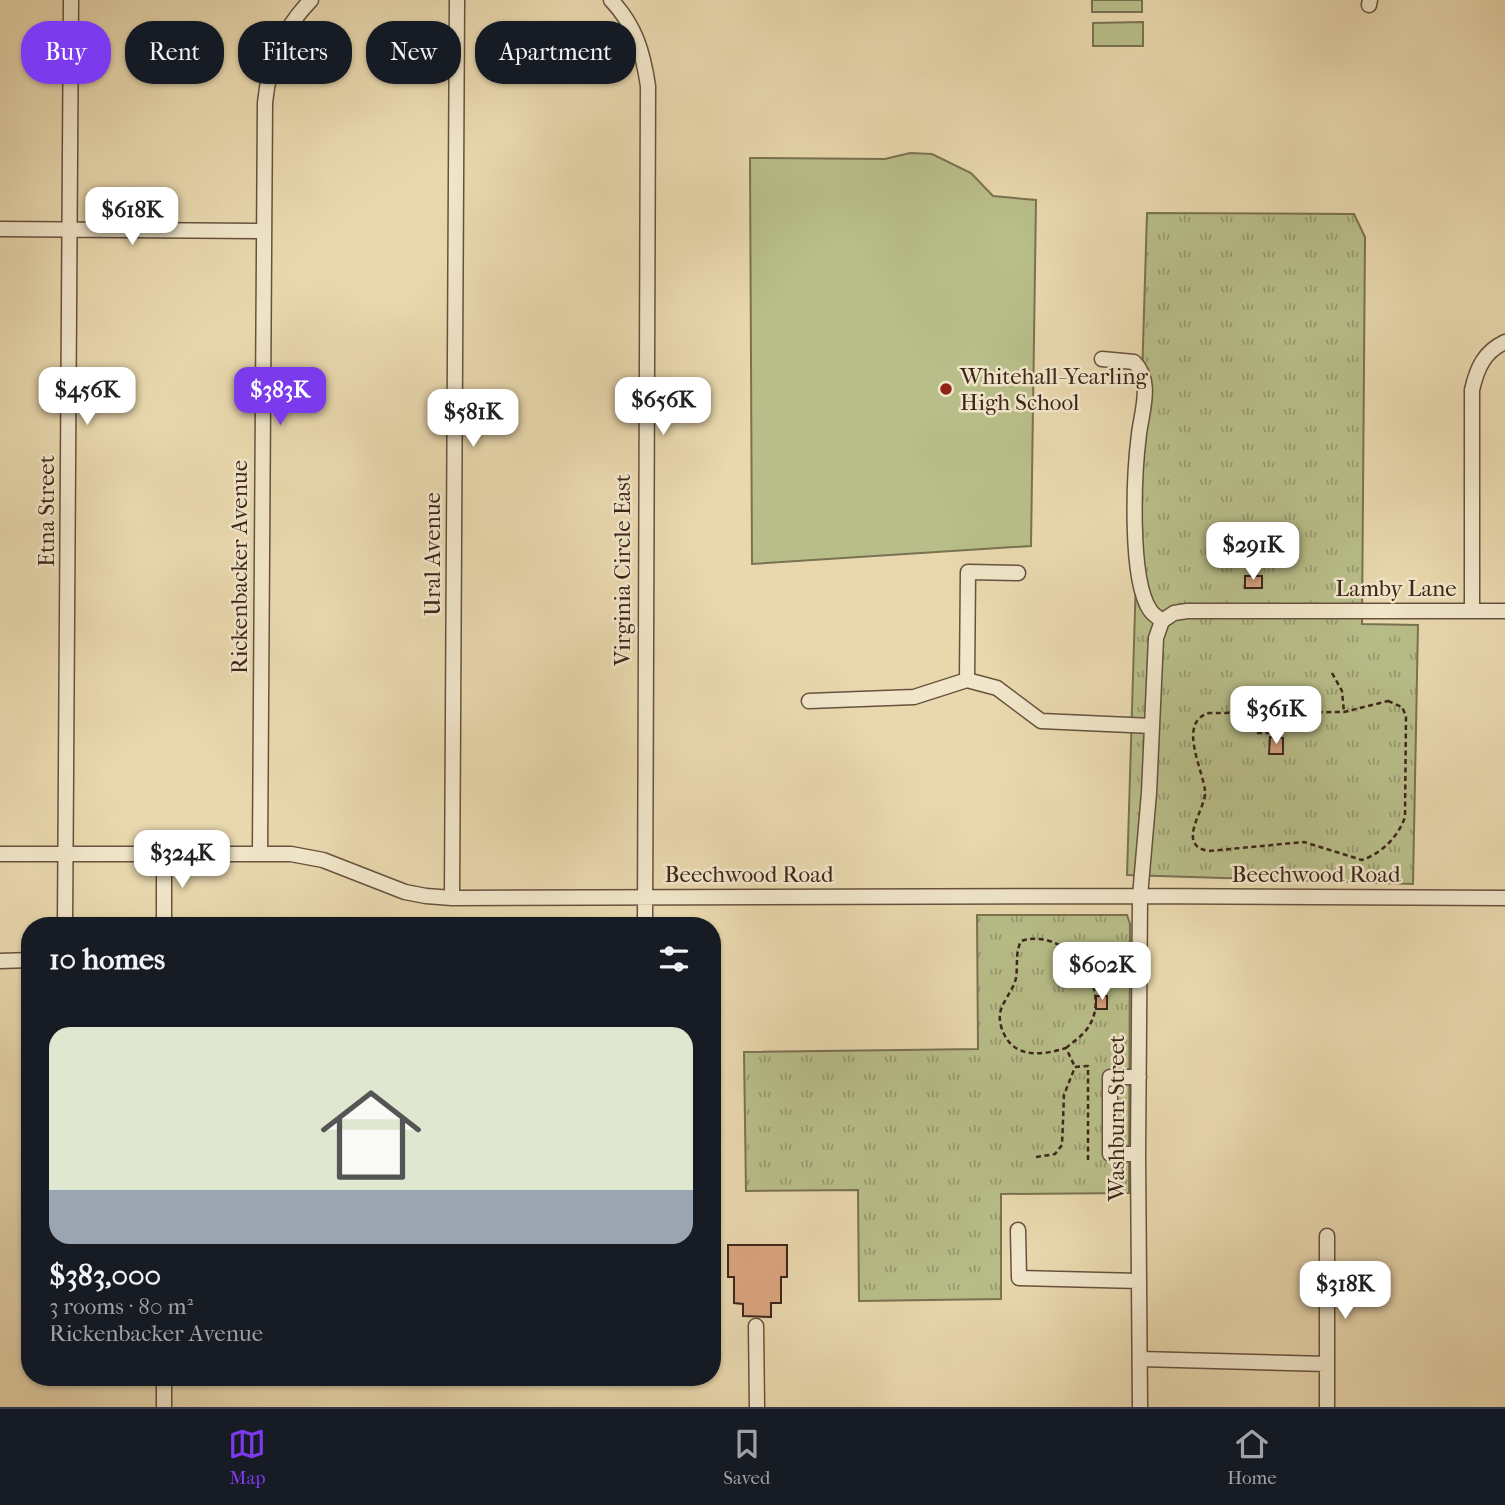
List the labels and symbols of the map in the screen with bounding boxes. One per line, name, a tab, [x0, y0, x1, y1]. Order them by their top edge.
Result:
pin: $618K	[83, 188, 181, 247]
place label: Whitehall-Yearling High School	[959, 363, 1149, 416]
pin: $456K	[38, 368, 136, 427]
pin: $383K	[231, 368, 329, 427]
pin: $656K	[614, 378, 712, 437]
marker: Whitehall-Yearling High School	[938, 381, 954, 397]
pin: $581K	[424, 390, 522, 449]
street label: Etna Street	[33, 455, 60, 567]
street label: Rickenbacker Avenue	[226, 460, 253, 674]
street label: Virginia Circle East	[609, 474, 636, 667]
street label: Ural Avenue	[419, 492, 446, 616]
pin: $291K	[1204, 522, 1302, 582]
street label: Lamby Lane	[1335, 575, 1457, 602]
pin: $361K	[1227, 686, 1325, 746]
pin: $324K	[133, 830, 231, 890]
street label: Beechwood Road	[665, 861, 834, 888]
street label: Beechwood Road	[1232, 861, 1401, 888]
pin: $602K	[1053, 942, 1151, 1002]
street label: Washburn Street	[1103, 1035, 1130, 1202]
pin: $318K	[1296, 1262, 1394, 1321]

